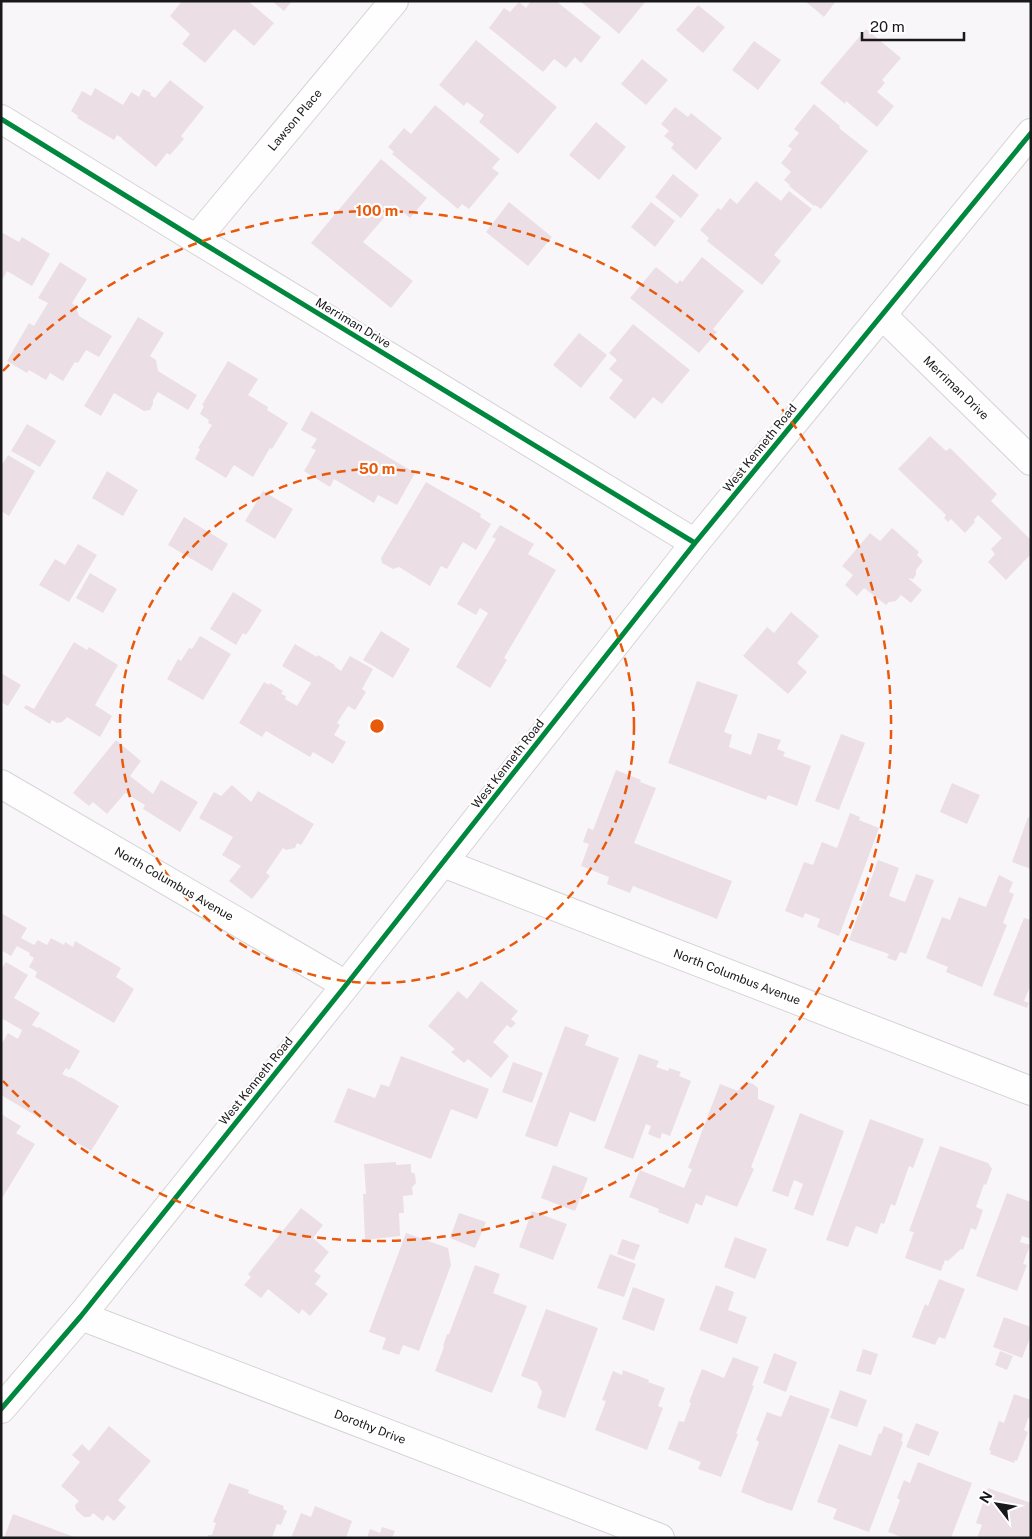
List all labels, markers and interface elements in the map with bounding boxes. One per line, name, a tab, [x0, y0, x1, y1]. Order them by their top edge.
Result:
scale bar	[862, 10, 964, 42]
text: 20 m	[870, 18, 905, 35]
street label: Lawson Place	[265, 86, 325, 154]
text: 100 m	[356, 202, 398, 219]
street label: Merriman Drive	[313, 295, 393, 351]
street label: Merriman Drive	[920, 353, 992, 423]
street label: West Kenneth Road	[720, 401, 800, 495]
text: 50 m	[359, 460, 395, 477]
centre of rings	[368, 717, 386, 735]
street label: West Kenneth Road	[469, 717, 547, 811]
street label: North Columbus Avenue	[112, 844, 236, 924]
street label: North Columbus Avenue	[672, 946, 803, 1008]
street label: West Kenneth Road	[216, 1034, 296, 1128]
street label: Dorothy Drive	[332, 1407, 408, 1447]
north arrow	[972, 1479, 1022, 1529]
text: N	[976, 1488, 996, 1506]

